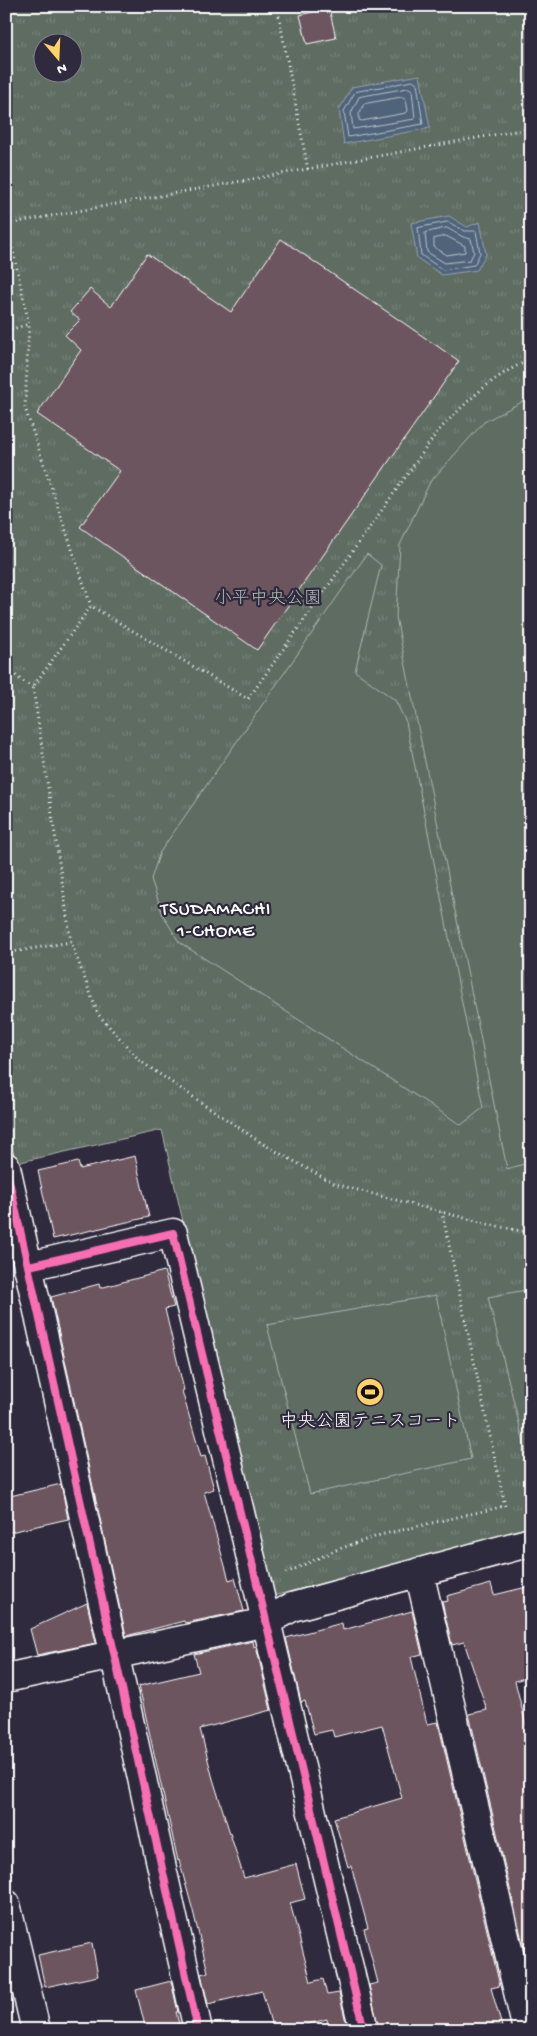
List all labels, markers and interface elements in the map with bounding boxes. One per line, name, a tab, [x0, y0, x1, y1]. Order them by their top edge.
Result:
north arrow	[32, 32, 82, 82]
text: N	[54, 58, 69, 77]
park label: 小平中央公園	[214, 588, 322, 610]
district label: TSUDAMACHI 1-CHOME	[160, 899, 271, 944]
sports icon: 中央公園テニスコート	[355, 1377, 385, 1407]
place label: 中央公園テニスコート	[280, 1411, 460, 1433]

